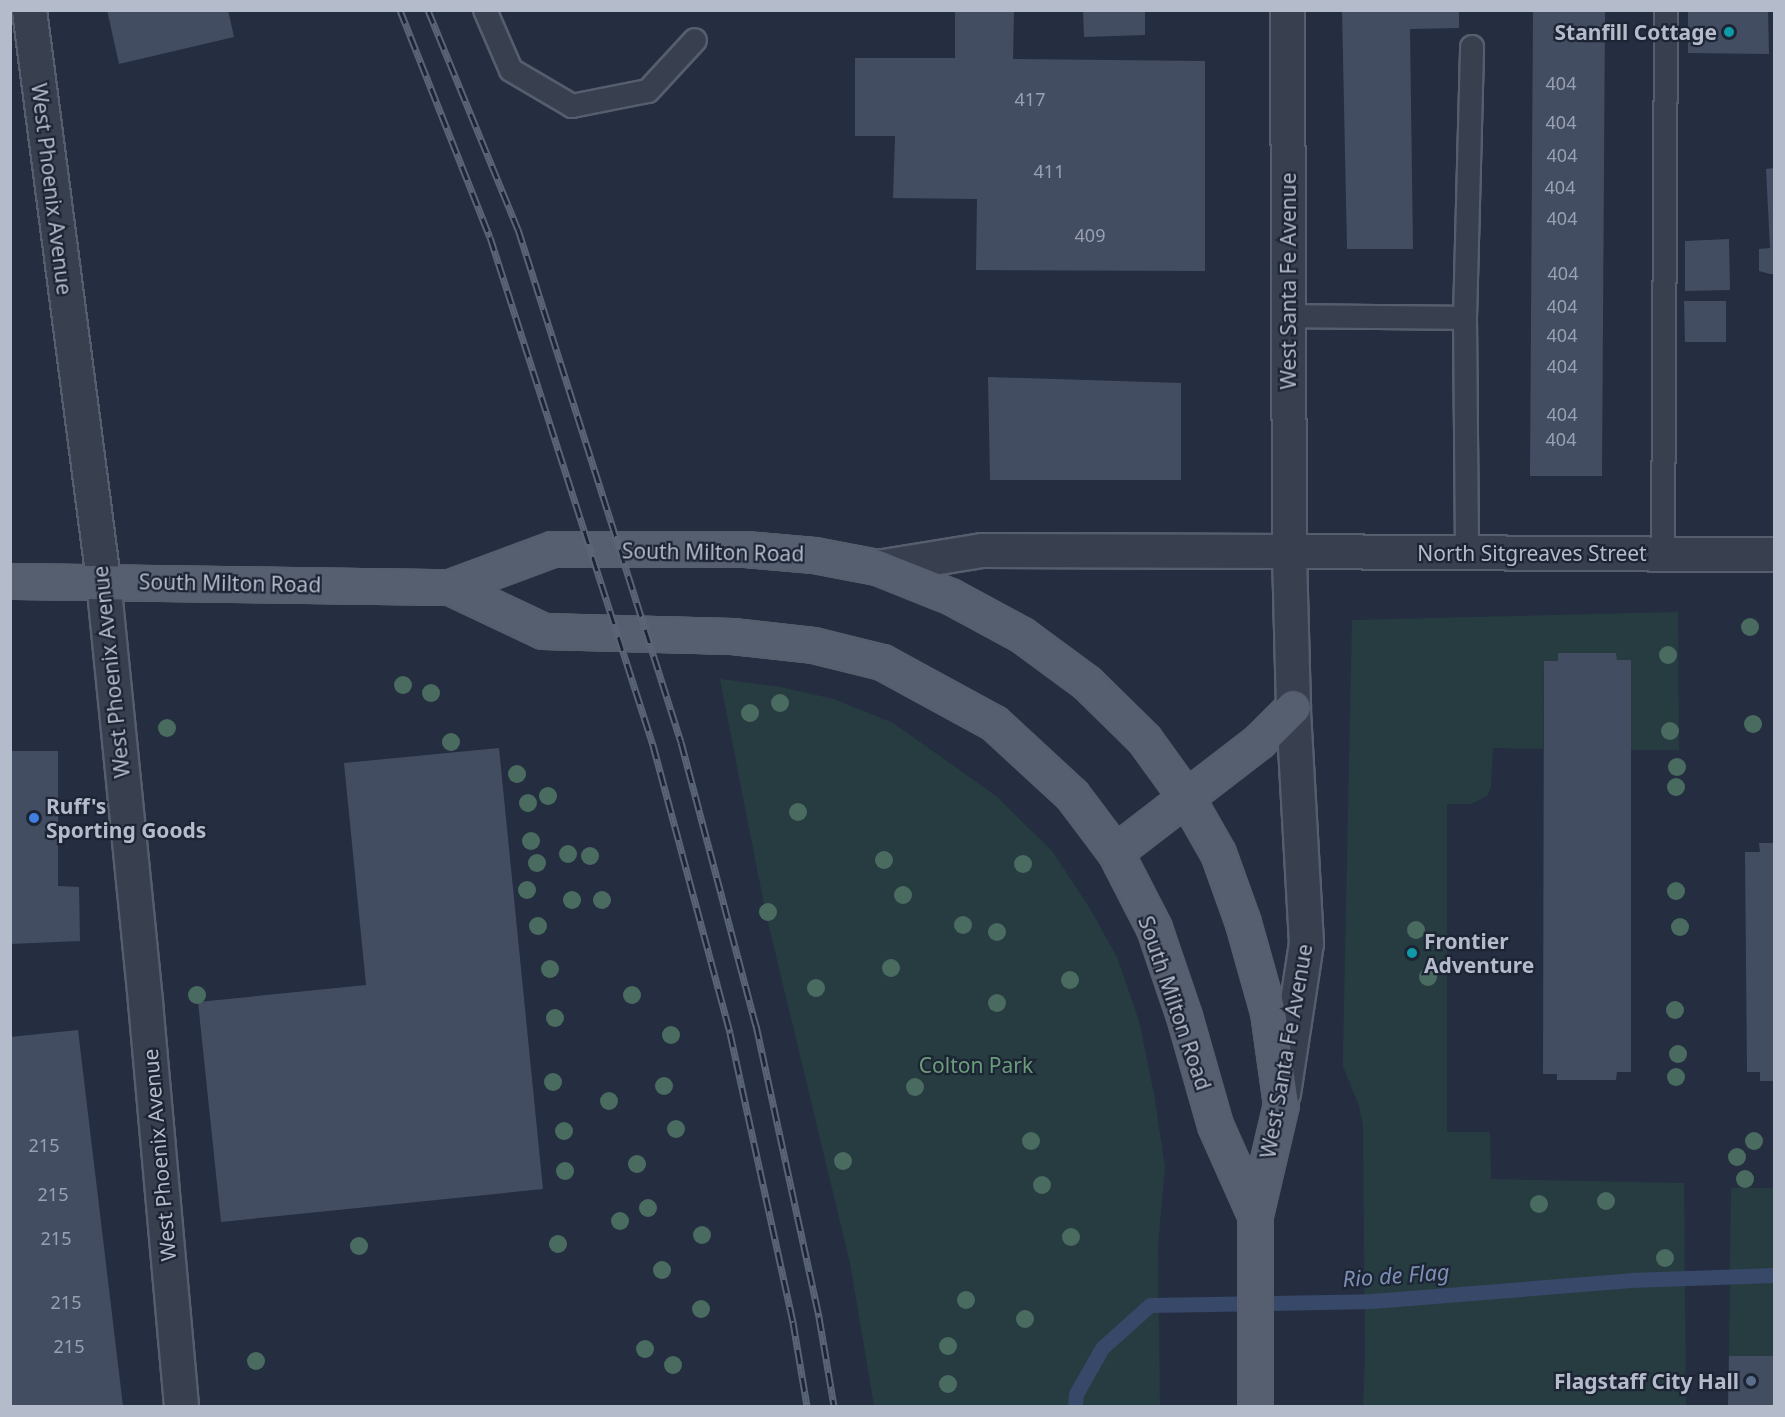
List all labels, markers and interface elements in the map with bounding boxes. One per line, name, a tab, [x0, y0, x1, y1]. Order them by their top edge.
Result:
place label: Stanfill Cottage	[1555, 19, 1717, 45]
marker: Stanfill Cottage	[1722, 25, 1736, 39]
house number: 404	[1546, 72, 1576, 94]
street label: West Phoenix Avenue	[27, 82, 77, 296]
house number: 417	[1015, 88, 1045, 110]
house number: 404	[1546, 111, 1576, 133]
house number: 404	[1547, 144, 1577, 166]
house number: 411	[1034, 160, 1064, 182]
street label: West Santa Fe Avenue	[1275, 172, 1301, 390]
house number: 404	[1545, 176, 1575, 198]
house number: 404	[1547, 207, 1577, 229]
house number: 409	[1075, 224, 1105, 246]
house number: 404	[1548, 262, 1578, 284]
house number: 404	[1547, 295, 1577, 317]
house number: 404	[1547, 324, 1577, 346]
house number: 404	[1547, 355, 1577, 377]
house number: 404	[1547, 403, 1577, 425]
house number: 404	[1546, 428, 1576, 450]
street label: South Milton Road	[622, 538, 804, 566]
street label: North Sitgreaves Street	[1417, 540, 1647, 566]
street label: West Phoenix Avenue	[87, 565, 135, 779]
street label: South Milton Road	[139, 569, 321, 597]
place label: Ruff's Sporting Goods	[46, 793, 206, 843]
marker: Ruff's Sporting Goods	[27, 811, 41, 825]
street label: South Milton Road	[1133, 913, 1217, 1093]
place label: Frontier Adventure	[1424, 928, 1534, 978]
street label: West Santa Fe Avenue	[1255, 942, 1317, 1160]
marker: Frontier Adventure	[1405, 946, 1419, 960]
street label: West Phoenix Avenue	[137, 1048, 181, 1262]
park label: Colton Park	[919, 1052, 1033, 1078]
house number: 215	[29, 1134, 59, 1156]
house number: 215	[38, 1183, 68, 1205]
house number: 215	[41, 1227, 71, 1249]
water label: Rio de Flag	[1342, 1258, 1450, 1292]
house number: 215	[51, 1291, 81, 1313]
house number: 215	[54, 1335, 84, 1357]
place label: Flagstaff City Hall	[1554, 1368, 1739, 1394]
marker: Flagstaff City Hall	[1744, 1374, 1758, 1388]

